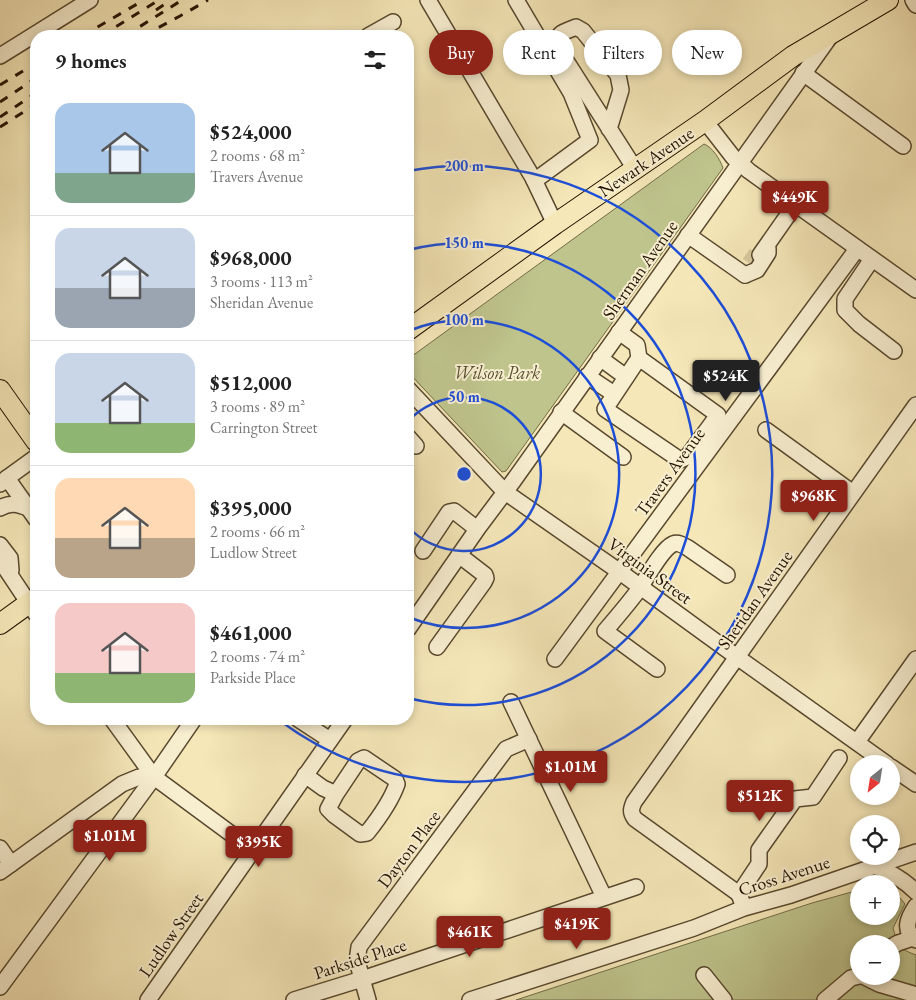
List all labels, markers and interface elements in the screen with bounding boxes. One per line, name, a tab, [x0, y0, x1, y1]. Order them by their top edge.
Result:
chip: Buy	[429, 30, 493, 75]
chip: Rent	[503, 30, 574, 75]
chip: Filters	[584, 30, 662, 75]
chip: New	[672, 30, 742, 75]
icon: filters	[361, 46, 389, 74]
text: 9 homes	[55, 47, 127, 74]
text: $524,000	[210, 118, 292, 145]
street label: Newark Avenue	[594, 121, 698, 202]
icon: home	[95, 123, 155, 183]
text: 2 rooms · 68 m²	[210, 145, 305, 166]
text: 200 m	[444, 156, 484, 175]
text: Travers Avenue	[210, 166, 303, 187]
pin: $449K	[760, 180, 830, 223]
text: $449K	[773, 186, 817, 207]
street label: Sherman Avenue	[597, 215, 682, 324]
text: 150 m	[444, 233, 484, 252]
text: $968,000	[210, 244, 292, 271]
icon: home	[95, 248, 155, 308]
text: 3 rooms · 113 m²	[210, 271, 313, 292]
text: Sheridan Avenue	[210, 292, 313, 313]
text: 100 m	[444, 310, 484, 329]
pin: $524K	[691, 360, 761, 402]
park label: Wilson Park	[454, 361, 540, 384]
text: $524K	[704, 365, 748, 386]
text: $512,000	[210, 369, 292, 396]
icon: home	[95, 373, 155, 433]
text: 50 m	[448, 387, 480, 406]
text: 3 rooms · 89 m²	[210, 396, 305, 417]
text: Carrington Street	[210, 417, 318, 438]
street label: Travers Avenue	[630, 423, 710, 521]
centre of rings	[455, 465, 473, 483]
pin: $968K	[779, 480, 849, 522]
text: $968K	[792, 485, 836, 506]
text: $395,000	[210, 494, 292, 521]
icon: home	[95, 498, 155, 558]
text: 2 rooms · 66 m²	[210, 521, 305, 542]
street label: Virginia Street	[604, 532, 697, 609]
text: Ludlow Street	[210, 542, 297, 563]
street label: Sheridan Avenue	[712, 546, 797, 654]
text: $461,000	[210, 619, 292, 646]
icon: home	[95, 623, 155, 683]
text: 2 rooms · 74 m²	[210, 646, 305, 667]
text: Parkside Place	[210, 667, 295, 688]
pin: $1.01M	[530, 750, 612, 793]
north arrow	[850, 755, 900, 805]
map controls	[850, 755, 900, 985]
text: $1.01M	[545, 756, 597, 777]
pin: $512K	[725, 780, 795, 822]
text: $512K	[738, 785, 782, 806]
street label: Dayton Place	[372, 805, 445, 892]
button: locate	[850, 815, 900, 865]
pin: $1.01M	[69, 820, 151, 862]
text: $1.01M	[84, 825, 136, 846]
pin: $395K	[224, 826, 294, 868]
text: $395K	[237, 831, 281, 852]
street label: Cross Avenue	[735, 850, 832, 901]
button: +	[850, 875, 900, 925]
street label: Ludlow Street	[133, 888, 208, 981]
pin: $419K	[542, 908, 612, 950]
text: $419K	[555, 913, 599, 934]
pin: $461K	[435, 916, 505, 958]
text: $461K	[448, 921, 492, 942]
street label: Parkside Place	[311, 933, 409, 984]
button: −	[850, 935, 900, 985]

